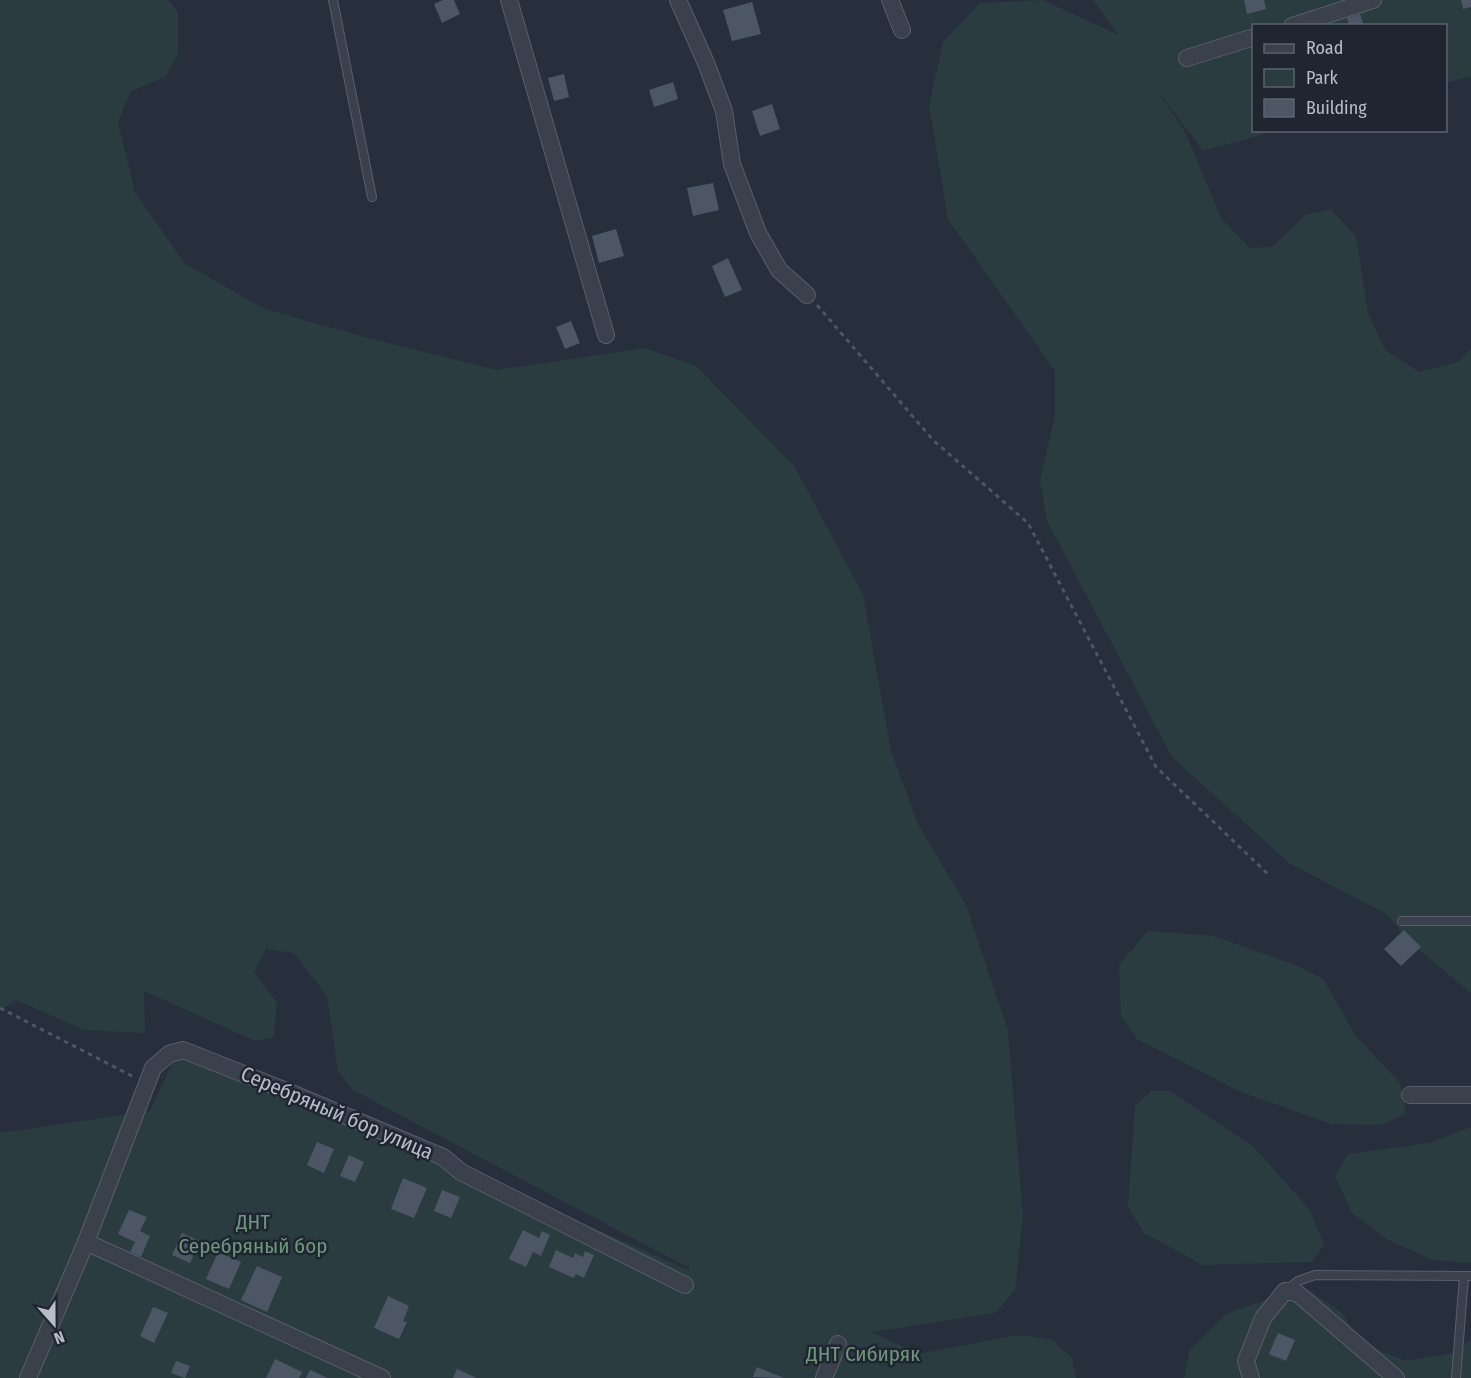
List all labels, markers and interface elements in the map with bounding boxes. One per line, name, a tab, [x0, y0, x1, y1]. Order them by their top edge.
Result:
legend	[1252, 24, 1447, 132]
text: Road	[1306, 37, 1343, 59]
text: Park	[1306, 67, 1339, 89]
text: Building	[1306, 97, 1367, 119]
street label: Серебряный бор улица	[237, 1061, 437, 1165]
park label: ДНТ Серебряный бор	[179, 1209, 327, 1259]
north arrow	[24, 1294, 84, 1354]
text: N	[51, 1327, 67, 1348]
park label: ДНТ Сибиряк	[805, 1341, 920, 1367]

